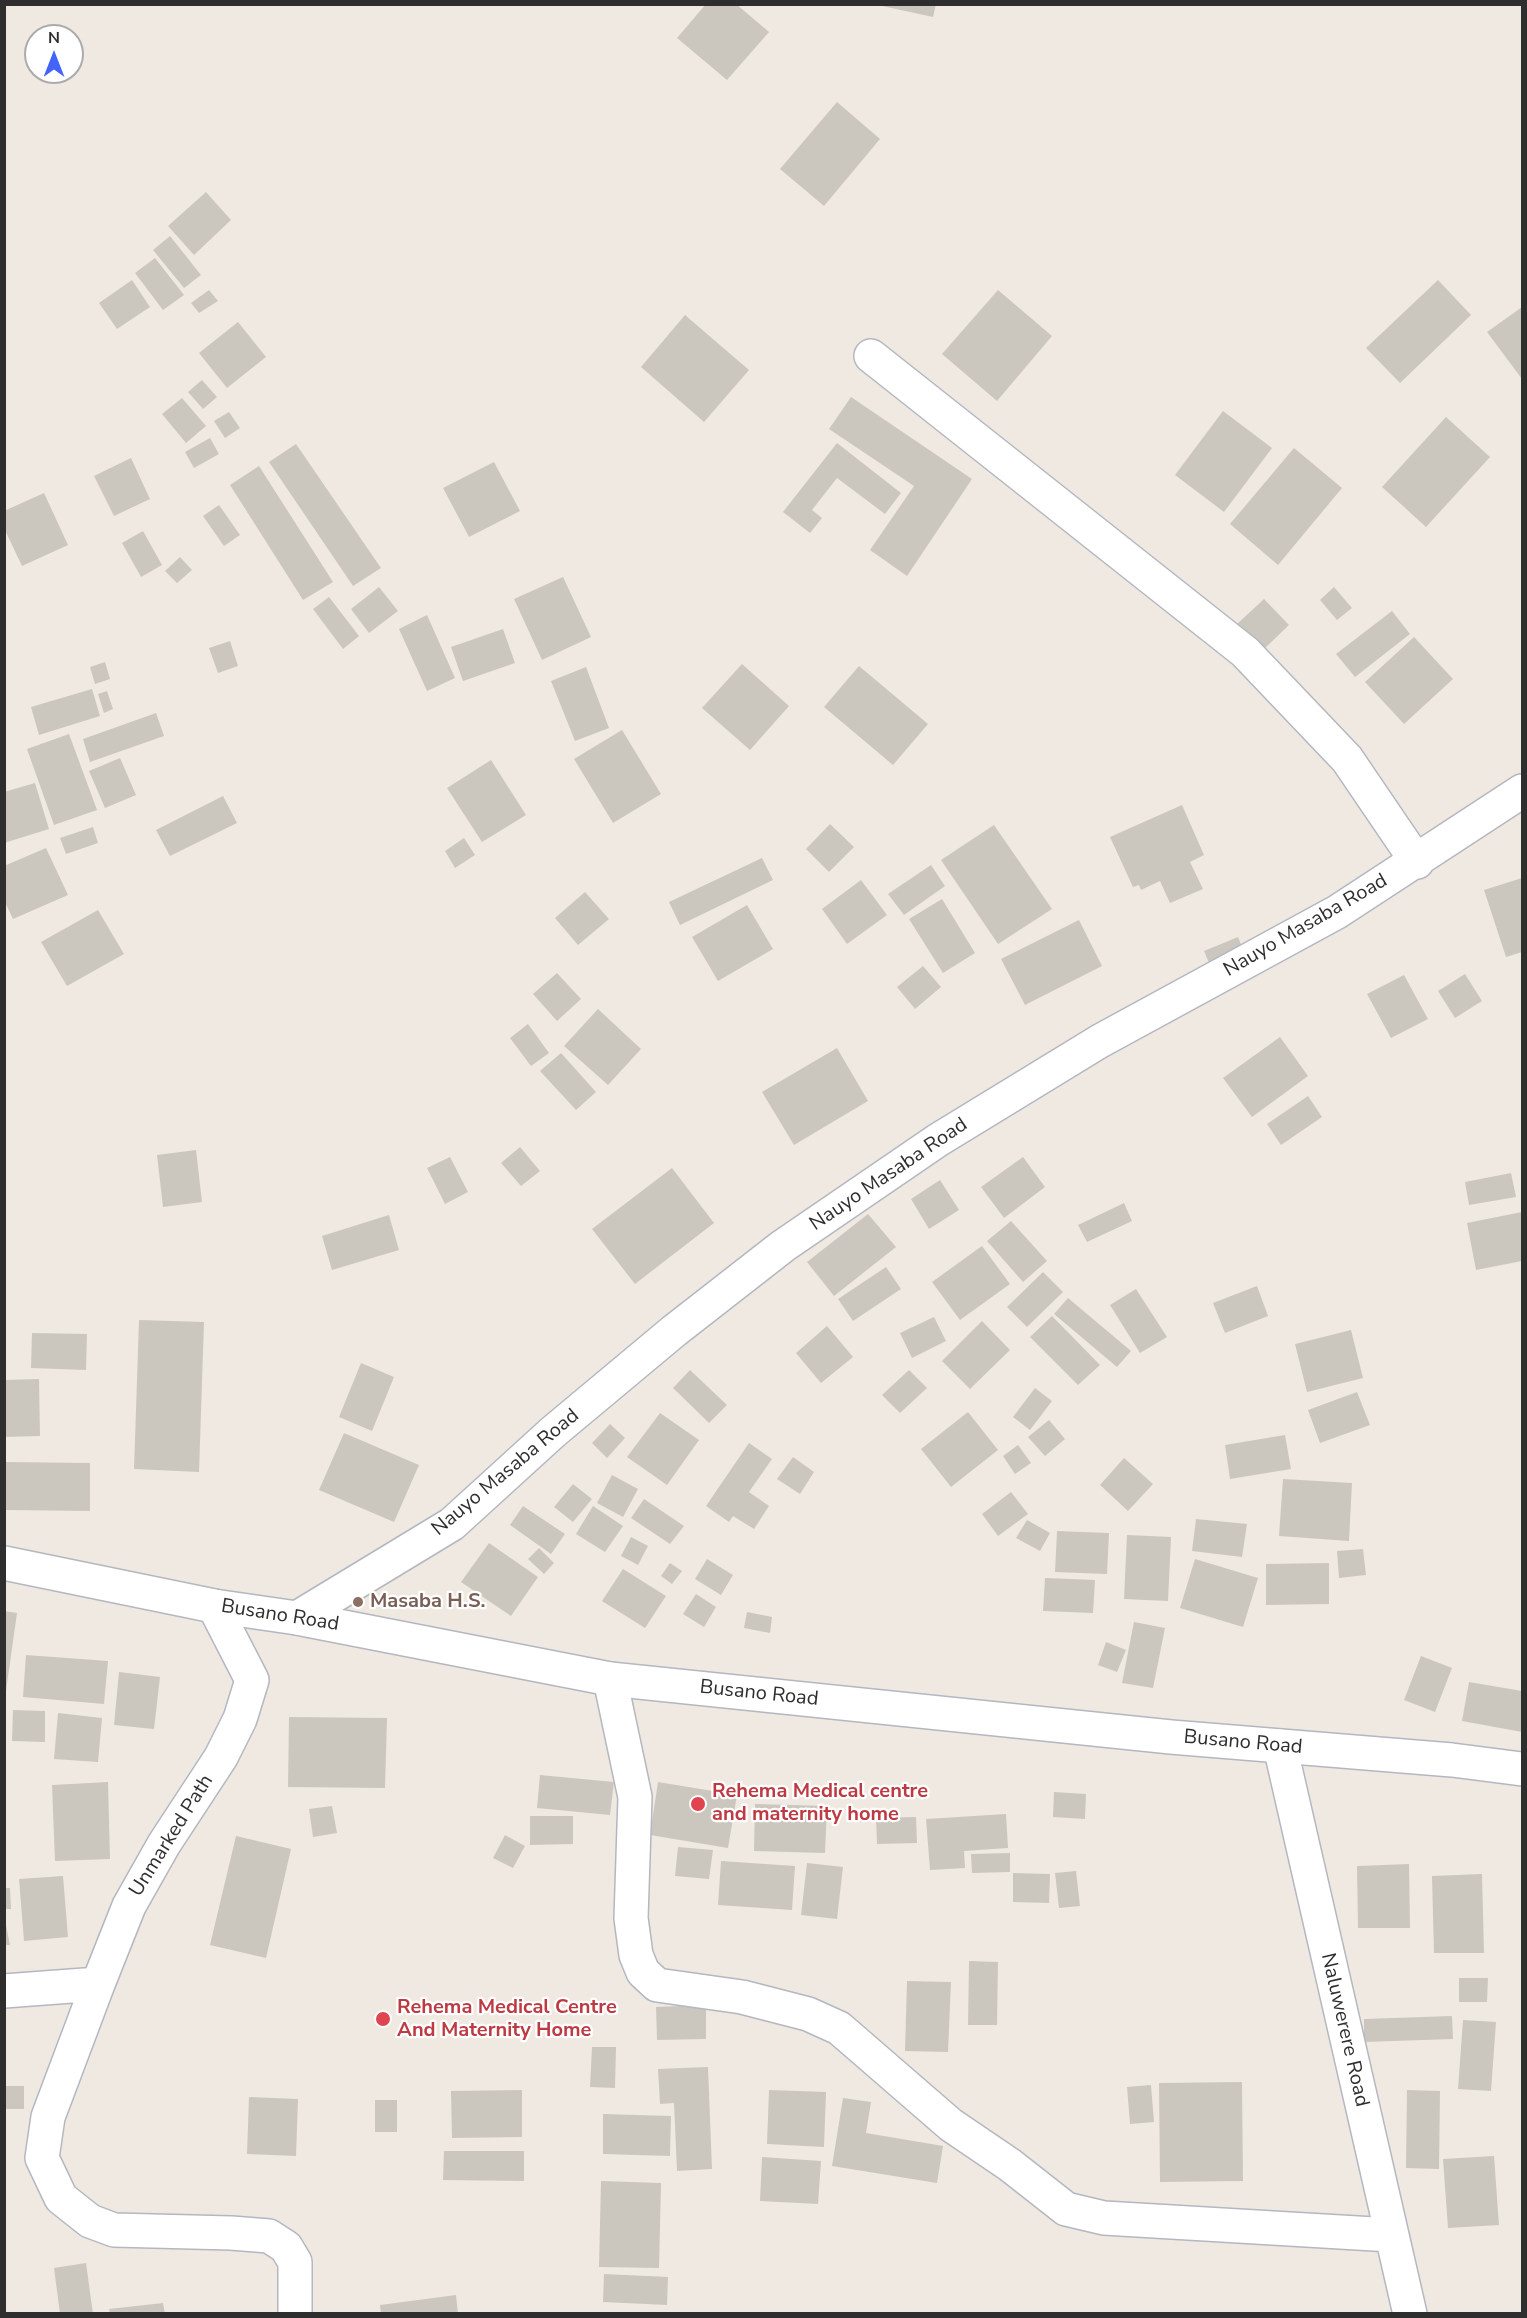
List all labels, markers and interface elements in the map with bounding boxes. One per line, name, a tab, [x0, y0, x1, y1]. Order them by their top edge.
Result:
north arrow	[24, 24, 84, 84]
text: N	[48, 27, 60, 49]
street label: Nauyo Masaba Road	[1220, 869, 1392, 983]
street label: Nauyo Masaba Road	[806, 1113, 972, 1237]
street label: Nauyo Masaba Road	[427, 1404, 585, 1542]
place label: Masaba H.S.	[370, 1590, 485, 1614]
street label: Busano Road	[219, 1595, 341, 1637]
marker: Masaba H.S.	[351, 1595, 365, 1609]
street label: Busano Road	[699, 1676, 819, 1712]
street label: Busano Road	[1183, 1726, 1303, 1760]
street label: Unmarked Path	[125, 1771, 219, 1901]
place label: Rehema Medical centre and maternity home	[712, 1780, 928, 1827]
marker: Rehema Medical centre and maternity home	[689, 1795, 707, 1813]
street label: Naluwerere Road	[1315, 1951, 1373, 2109]
place label: Rehema Medical Centre And Maternity Home	[397, 1996, 617, 2043]
marker: Rehema Medical Centre And Maternity Home	[374, 2010, 392, 2028]

